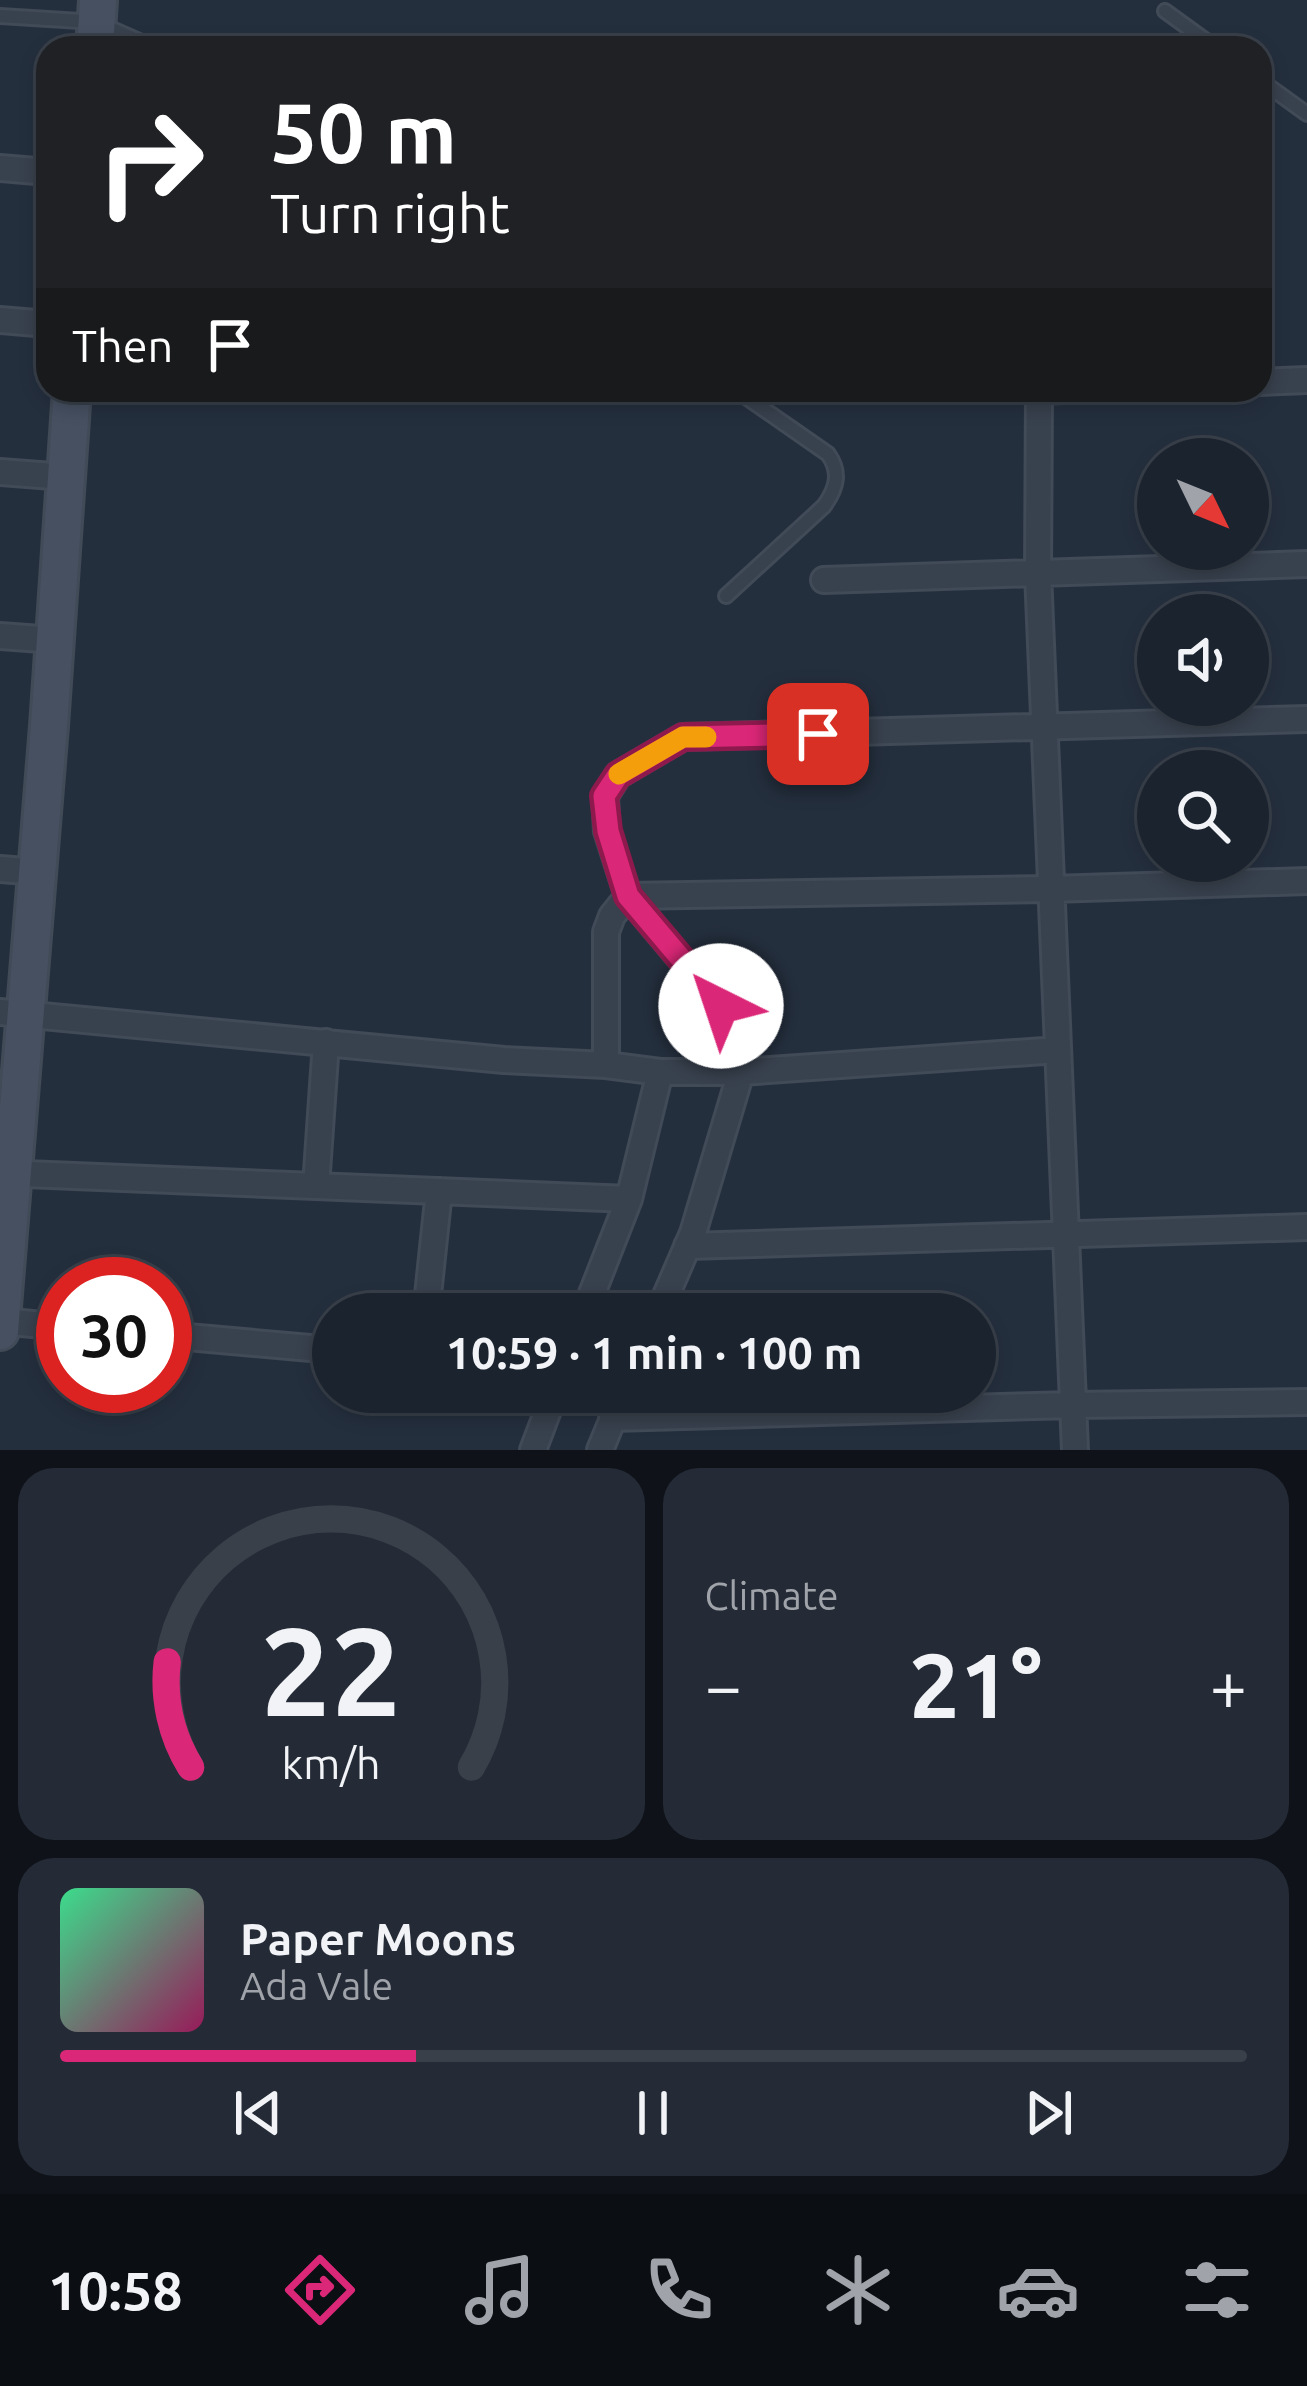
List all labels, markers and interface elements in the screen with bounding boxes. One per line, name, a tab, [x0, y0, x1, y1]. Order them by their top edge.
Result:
icon: right	[72, 84, 228, 240]
text: 50 m	[270, 85, 457, 179]
text: Turn right	[270, 183, 510, 243]
icon: arrive	[197, 312, 263, 378]
text: Then	[72, 320, 173, 371]
north arrow	[1137, 438, 1269, 570]
map controls	[1137, 438, 1269, 882]
button: sound	[1137, 594, 1269, 726]
pin	[767, 683, 869, 785]
icon: arrive	[785, 701, 851, 767]
button: search	[1137, 750, 1269, 882]
position arrow	[658, 943, 784, 1069]
speed limit sign: 30	[36, 1257, 192, 1413]
text: 10:59 · 1 min · 100 m	[446, 1327, 862, 1378]
text: Climate	[705, 1574, 839, 1617]
text: 22	[261, 1600, 402, 1740]
text: 21°	[909, 1634, 1042, 1735]
text: −	[705, 1648, 742, 1722]
text: +	[1210, 1648, 1247, 1722]
text: km/h	[282, 1739, 381, 1787]
text: Paper Moons	[240, 1913, 516, 1964]
text: Ada Vale	[240, 1964, 393, 2007]
icon: previous	[225, 2080, 291, 2146]
icon: pause	[620, 2080, 686, 2146]
icon: next	[1016, 2080, 1082, 2146]
icon: directions	[278, 2248, 362, 2332]
icon: music	[458, 2248, 542, 2332]
icon: phone	[637, 2248, 721, 2332]
icon: climate	[816, 2248, 900, 2332]
icon: car	[996, 2248, 1080, 2332]
icon: filters	[1175, 2248, 1259, 2332]
text: 10:58	[48, 2260, 183, 2320]

